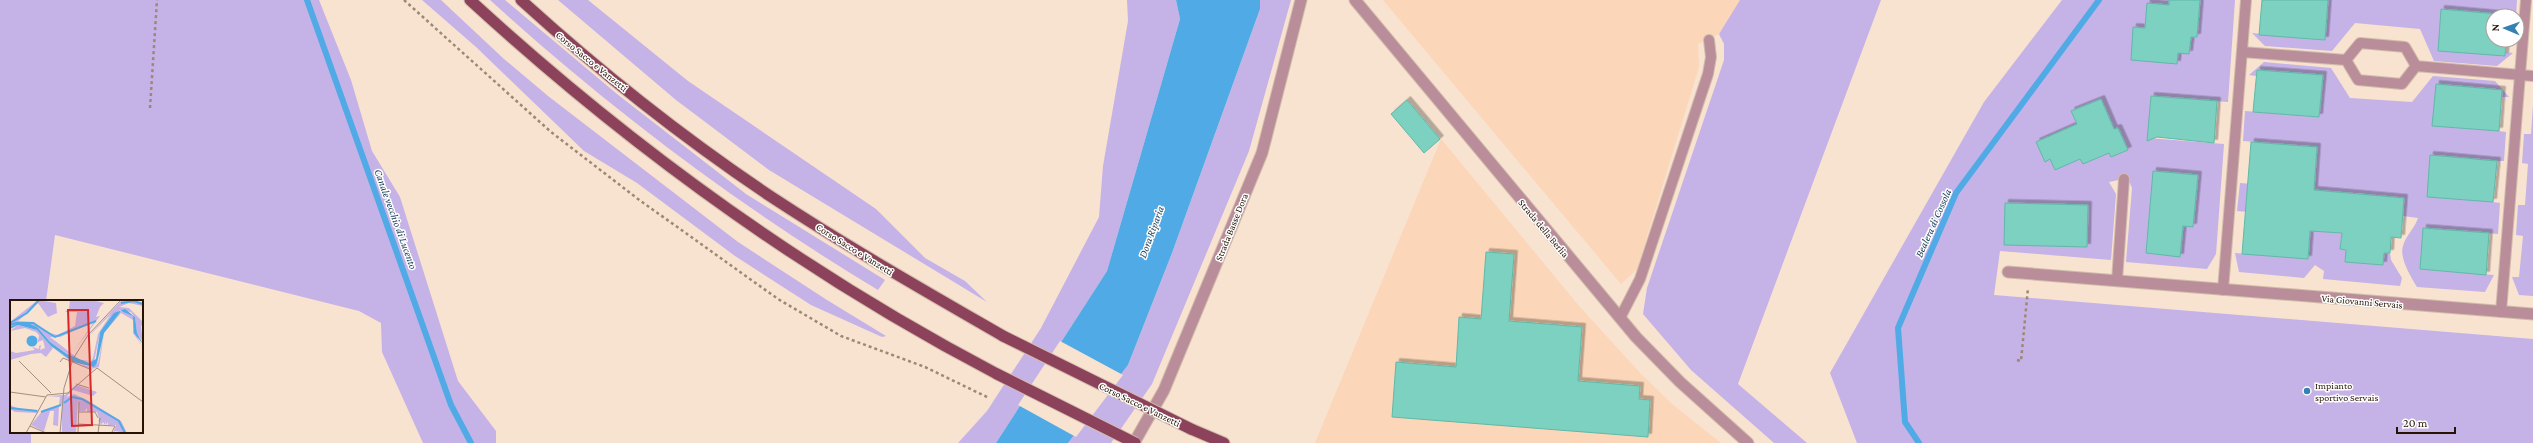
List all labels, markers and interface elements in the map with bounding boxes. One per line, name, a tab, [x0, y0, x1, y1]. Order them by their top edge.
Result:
north arrow	[2485, 8, 2525, 48]
text: N	[2489, 23, 2501, 32]
street label: Corso Sacco e Vanzetti	[554, 29, 630, 94]
water label: Canale vecchio di Lucento	[372, 167, 420, 271]
water label: Bealera di Cossola	[1913, 187, 1953, 259]
street label: Strada Basse Dora	[1213, 192, 1250, 262]
street label: Strada della Berlia	[1516, 197, 1571, 260]
water label: Dora Riparia	[1136, 204, 1167, 260]
street label: Corso Sacco e Vanzetti	[814, 221, 896, 278]
street label: Via Giovanni Servais	[2321, 292, 2403, 311]
inset map	[10, 300, 143, 433]
street label: Corso Sacco e Vanzetti	[1097, 380, 1182, 429]
place label: Impianto sportivo Servais	[2315, 380, 2378, 403]
marker: Impianto sportivo Servais	[2302, 386, 2312, 396]
scale bar	[2397, 409, 2455, 435]
text: 20 m	[2403, 416, 2428, 430]

